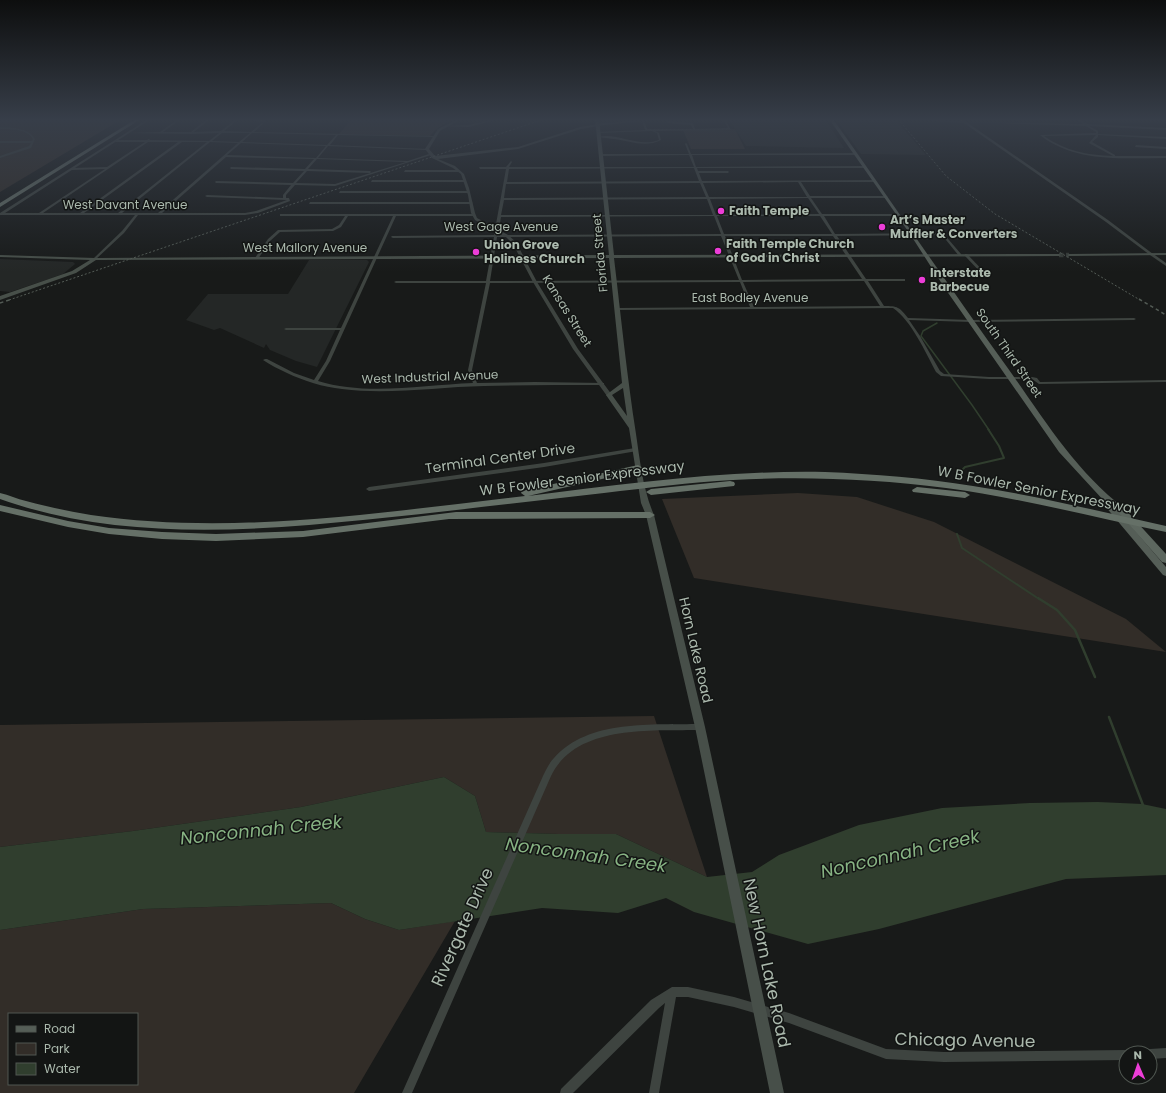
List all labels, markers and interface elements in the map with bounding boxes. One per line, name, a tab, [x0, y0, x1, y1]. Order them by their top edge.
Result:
street label: West Davant Avenue	[63, 196, 187, 213]
place label: Faith Temple	[729, 202, 810, 219]
marker: Faith Temple	[716, 206, 726, 216]
place label: Art’s Master Muffler & Converters	[890, 211, 1018, 242]
street label: Florida Street	[588, 213, 611, 293]
street label: West Gage Avenue	[444, 218, 558, 235]
marker: Art’s Master Muffler & Converters	[877, 222, 887, 232]
place label: Faith Temple Church of God in Christ	[726, 235, 854, 266]
place label: Union Grove Holiness Church	[484, 236, 585, 267]
street label: West Mallory Avenue	[243, 239, 367, 256]
marker: Faith Temple Church of God in Christ	[713, 246, 723, 256]
marker: Union Grove Holiness Church	[471, 247, 481, 257]
place label: Interstate Barbecue	[930, 264, 992, 295]
street label: Kansas Street	[538, 271, 596, 350]
marker: Interstate Barbecue	[917, 275, 927, 285]
street label: East Bodley Avenue	[692, 289, 808, 306]
street label: South Third Street	[972, 305, 1047, 401]
street label: West Industrial Avenue	[361, 366, 499, 387]
street label: Terminal Center Drive	[424, 438, 577, 478]
street label: W B Fowler Senior Expressway	[478, 455, 686, 500]
street label: W B Fowler Senior Expressway	[936, 461, 1142, 520]
street label: Horn Lake Road	[674, 595, 718, 705]
water label: Nonconnah Creek	[179, 809, 344, 850]
water label: Nonconnah Creek	[818, 823, 983, 884]
water label: Nonconnah Creek	[504, 831, 669, 878]
street label: Rivergate Drive	[425, 864, 499, 990]
street label: New Horn Lake Road	[737, 876, 797, 1050]
legend	[8, 1013, 138, 1085]
text: Road	[44, 1020, 75, 1037]
street label: Chicago Avenue	[894, 1027, 1036, 1053]
text: Park	[44, 1040, 71, 1057]
north arrow	[1118, 1045, 1158, 1085]
text: N	[1133, 1047, 1142, 1063]
text: Water	[44, 1060, 81, 1077]

